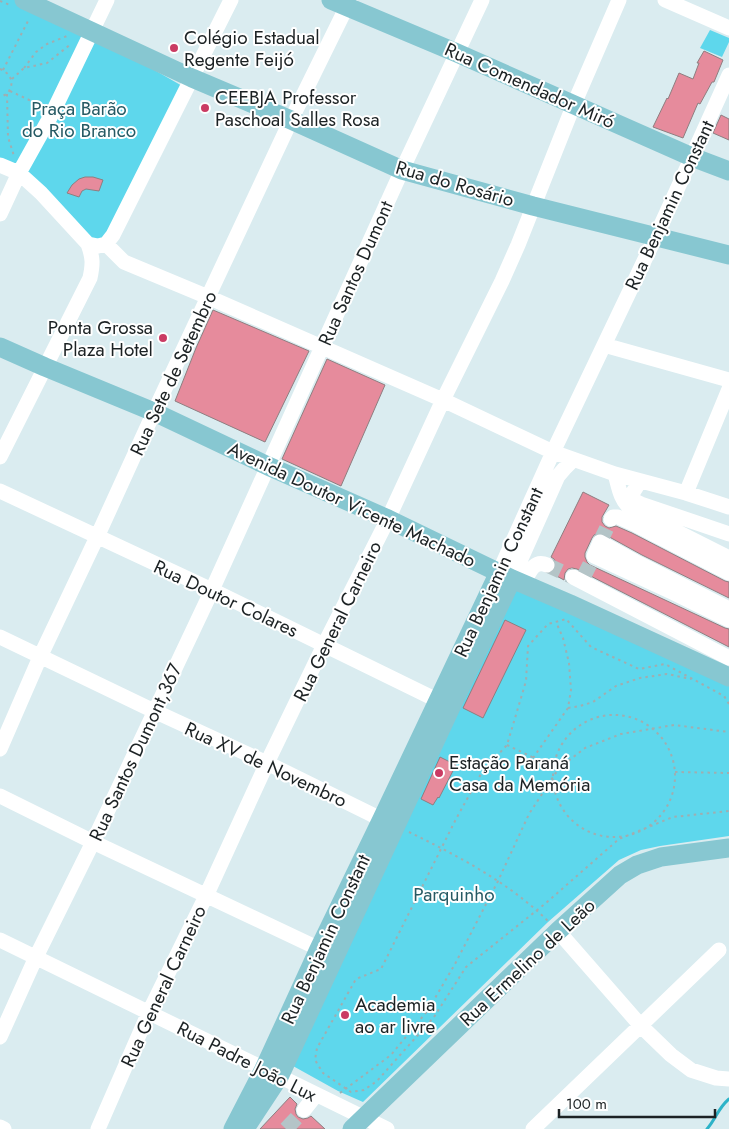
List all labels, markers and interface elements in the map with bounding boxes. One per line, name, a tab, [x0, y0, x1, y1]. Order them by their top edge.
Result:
place label: Colégio Estadual Regente Feijó	[184, 24, 320, 73]
street label: Rua Comendador Miró	[440, 36, 619, 135]
marker: Colégio Estadual Regente Feijó	[168, 42, 180, 54]
place label: CEEBJA Professor Paschoal Salles Rosa	[215, 84, 380, 133]
park label: Praça Barão do Rio Branco	[22, 95, 136, 144]
marker: CEEBJA Professor Paschoal Salles Rosa	[199, 102, 211, 114]
street label: Rua Benjamin Constant	[618, 116, 721, 294]
street label: Rua do Rosário	[392, 154, 517, 213]
street label: Rua Santos Dumont	[311, 196, 400, 350]
street label: Rua Sete de Setembro	[123, 286, 223, 460]
place label: Ponta Grossa Plaza Hotel	[48, 314, 153, 363]
marker: Ponta Grossa Plaza Hotel	[157, 332, 169, 344]
street label: Avenida Doutor Vicente Machado	[223, 435, 480, 574]
street label: Rua Benjamin Constant	[447, 483, 550, 661]
street label: Rua General Carneiro	[287, 536, 388, 706]
street label: Rua Doutor Colares	[149, 553, 303, 644]
street label: Rua Santos Dumont,367	[82, 659, 188, 845]
street label: Rua XV de Novembro	[180, 715, 351, 814]
place label: Estação Paraná Casa da Memória	[449, 749, 590, 798]
marker: Estação Paraná Casa da Memória	[433, 767, 445, 779]
street label: Rua Benjamin Constant	[274, 850, 377, 1028]
park label: Parquinho	[413, 881, 495, 908]
street label: Rua Ermelino de Leão	[454, 892, 601, 1032]
street label: Rua General Carneiro	[114, 901, 213, 1071]
place label: Academia ao ar livre	[355, 991, 435, 1040]
marker: Academia ao ar livre	[339, 1009, 351, 1021]
street label: Rua Padre João Lux	[172, 1015, 321, 1108]
scale bar	[559, 1086, 715, 1118]
text: 100 m	[566, 1093, 607, 1115]

